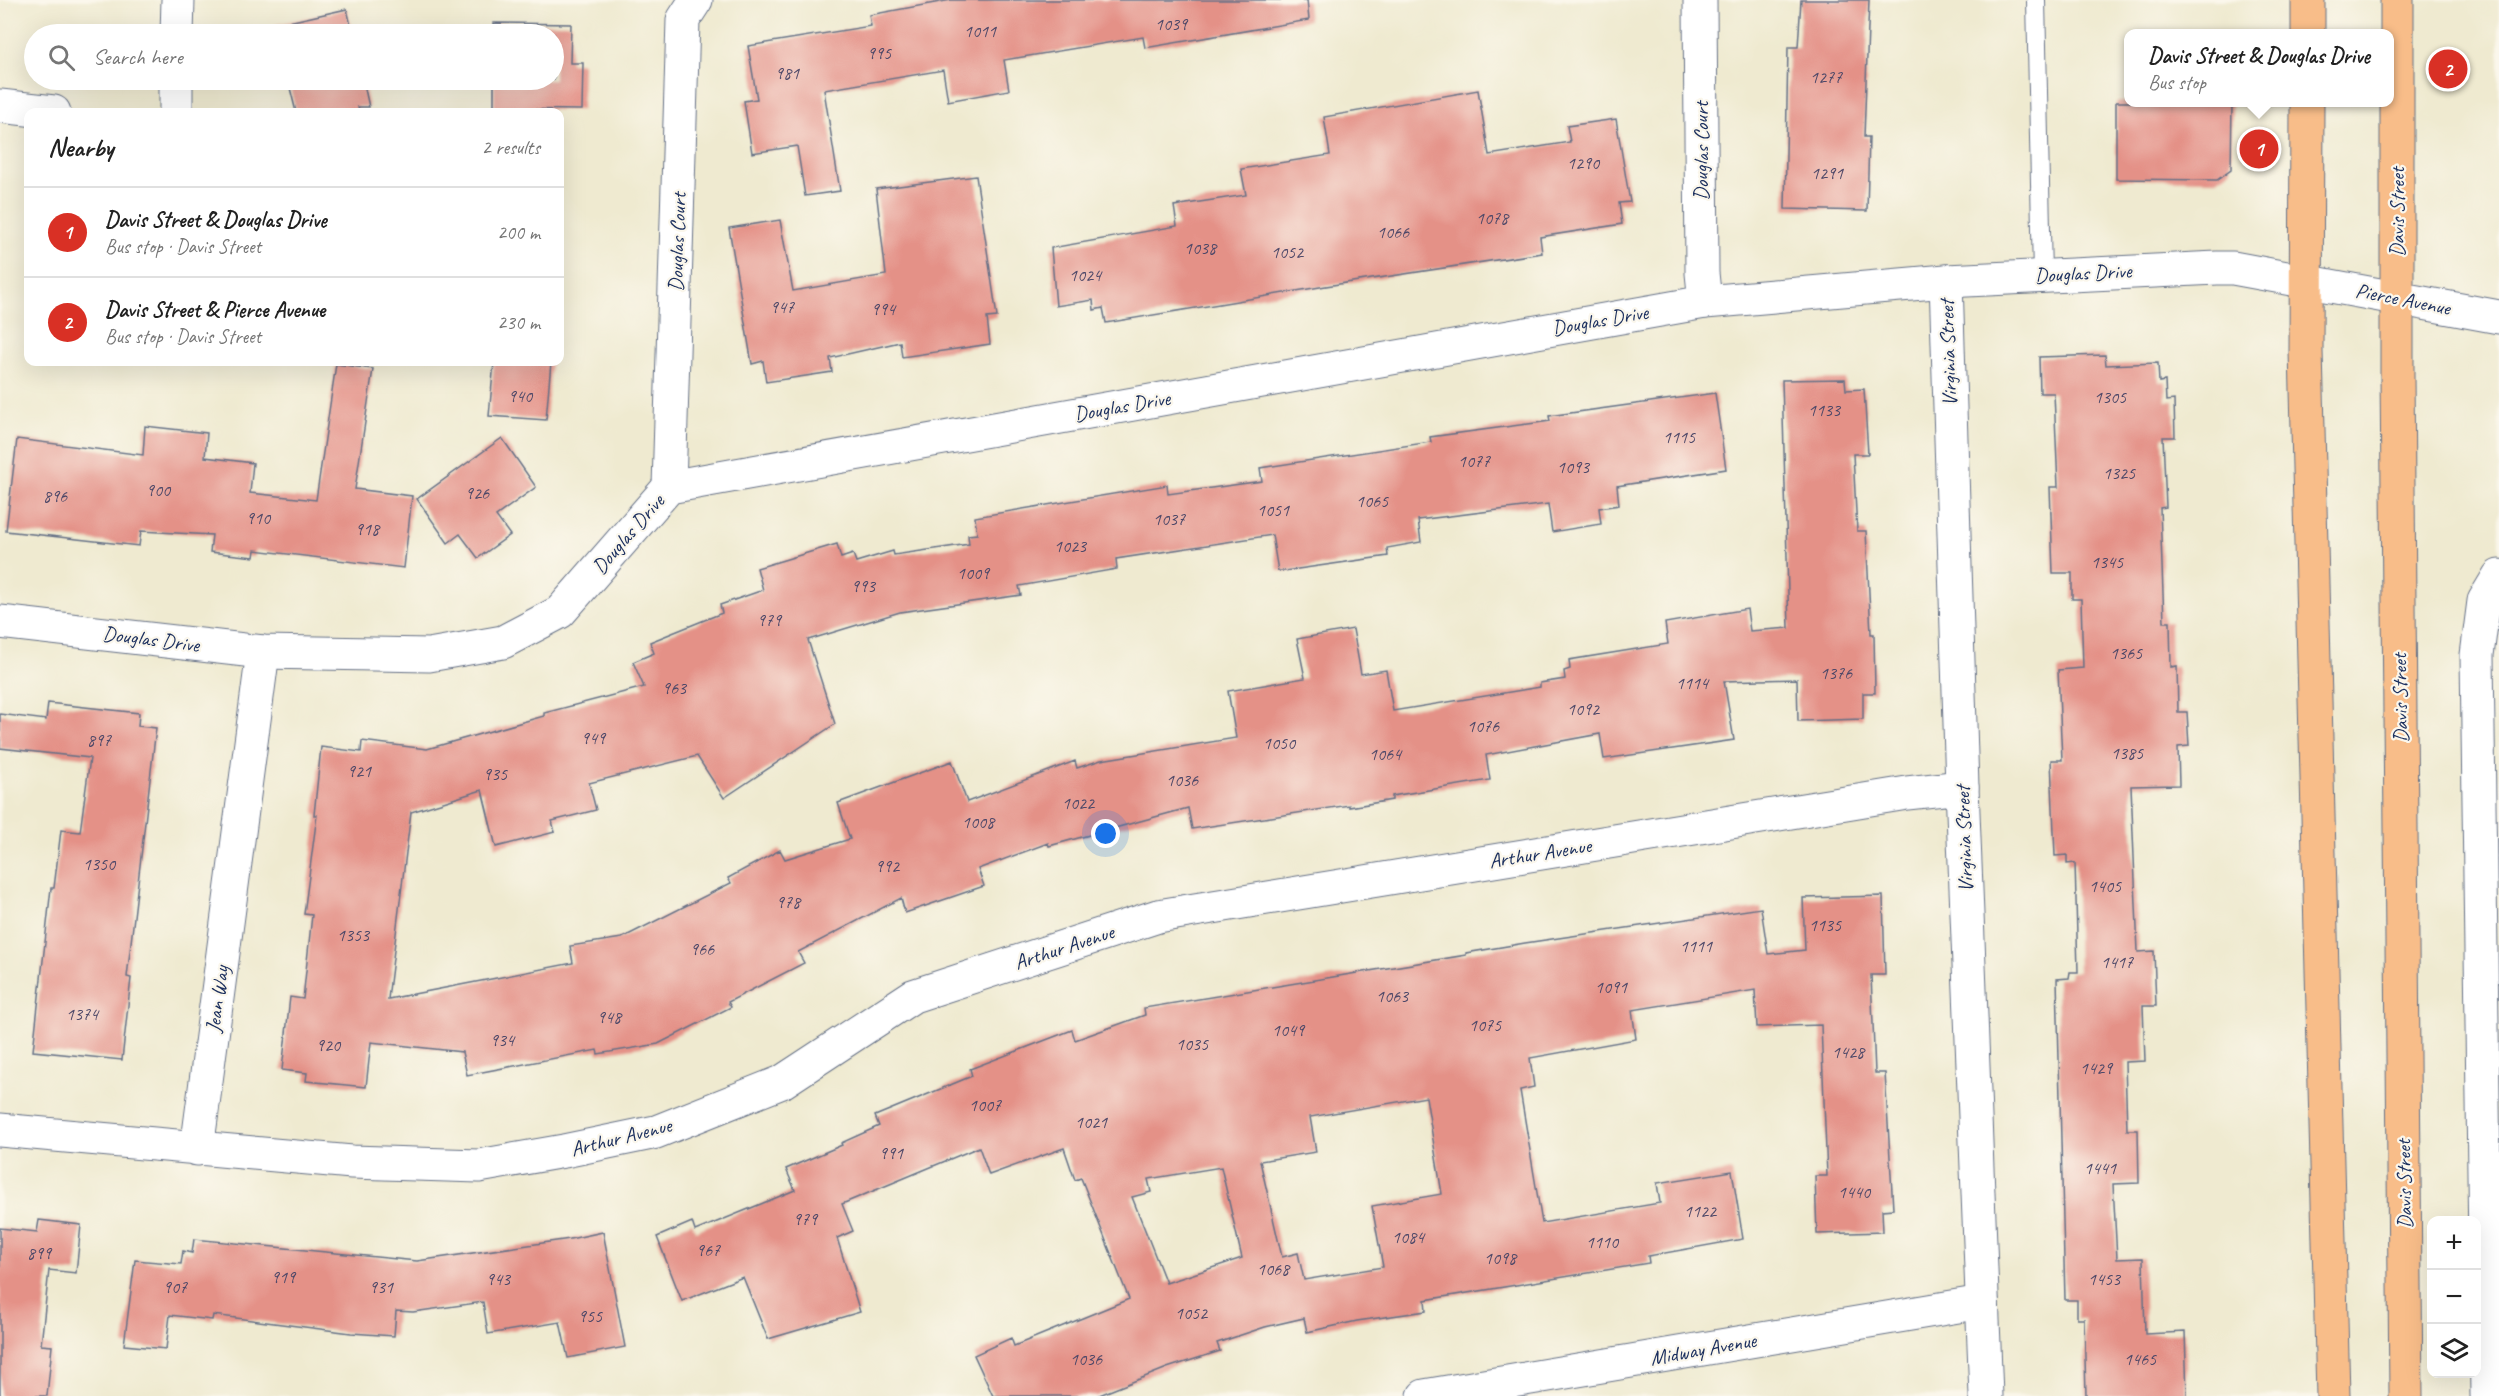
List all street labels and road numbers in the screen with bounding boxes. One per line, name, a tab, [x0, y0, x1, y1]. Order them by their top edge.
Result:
street label: Douglas Court	[1688, 99, 1714, 201]
street label: Davis Street	[2384, 165, 2410, 257]
street label: Douglas Court	[662, 190, 692, 292]
street label: Douglas Drive	[2034, 257, 2133, 289]
street label: Pierce Avenue	[2353, 277, 2454, 321]
street label: Virginia Street	[1933, 296, 1963, 407]
street label: Douglas Drive	[1550, 299, 1651, 341]
street label: Douglas Drive	[1072, 385, 1173, 427]
street label: Douglas Drive	[586, 488, 670, 579]
street label: Douglas Drive	[101, 620, 202, 658]
street label: Davis Street	[2386, 651, 2414, 743]
street label: Virginia Street	[1949, 782, 1979, 893]
street label: Arthur Avenue	[1487, 832, 1595, 874]
street label: Arthur Avenue	[1011, 918, 1119, 975]
street label: Jean Way	[199, 962, 235, 1035]
street label: Arthur Avenue	[568, 1111, 676, 1162]
street label: Davis Street	[2390, 1137, 2418, 1229]
street label: Midway Avenue	[1648, 1327, 1759, 1371]

